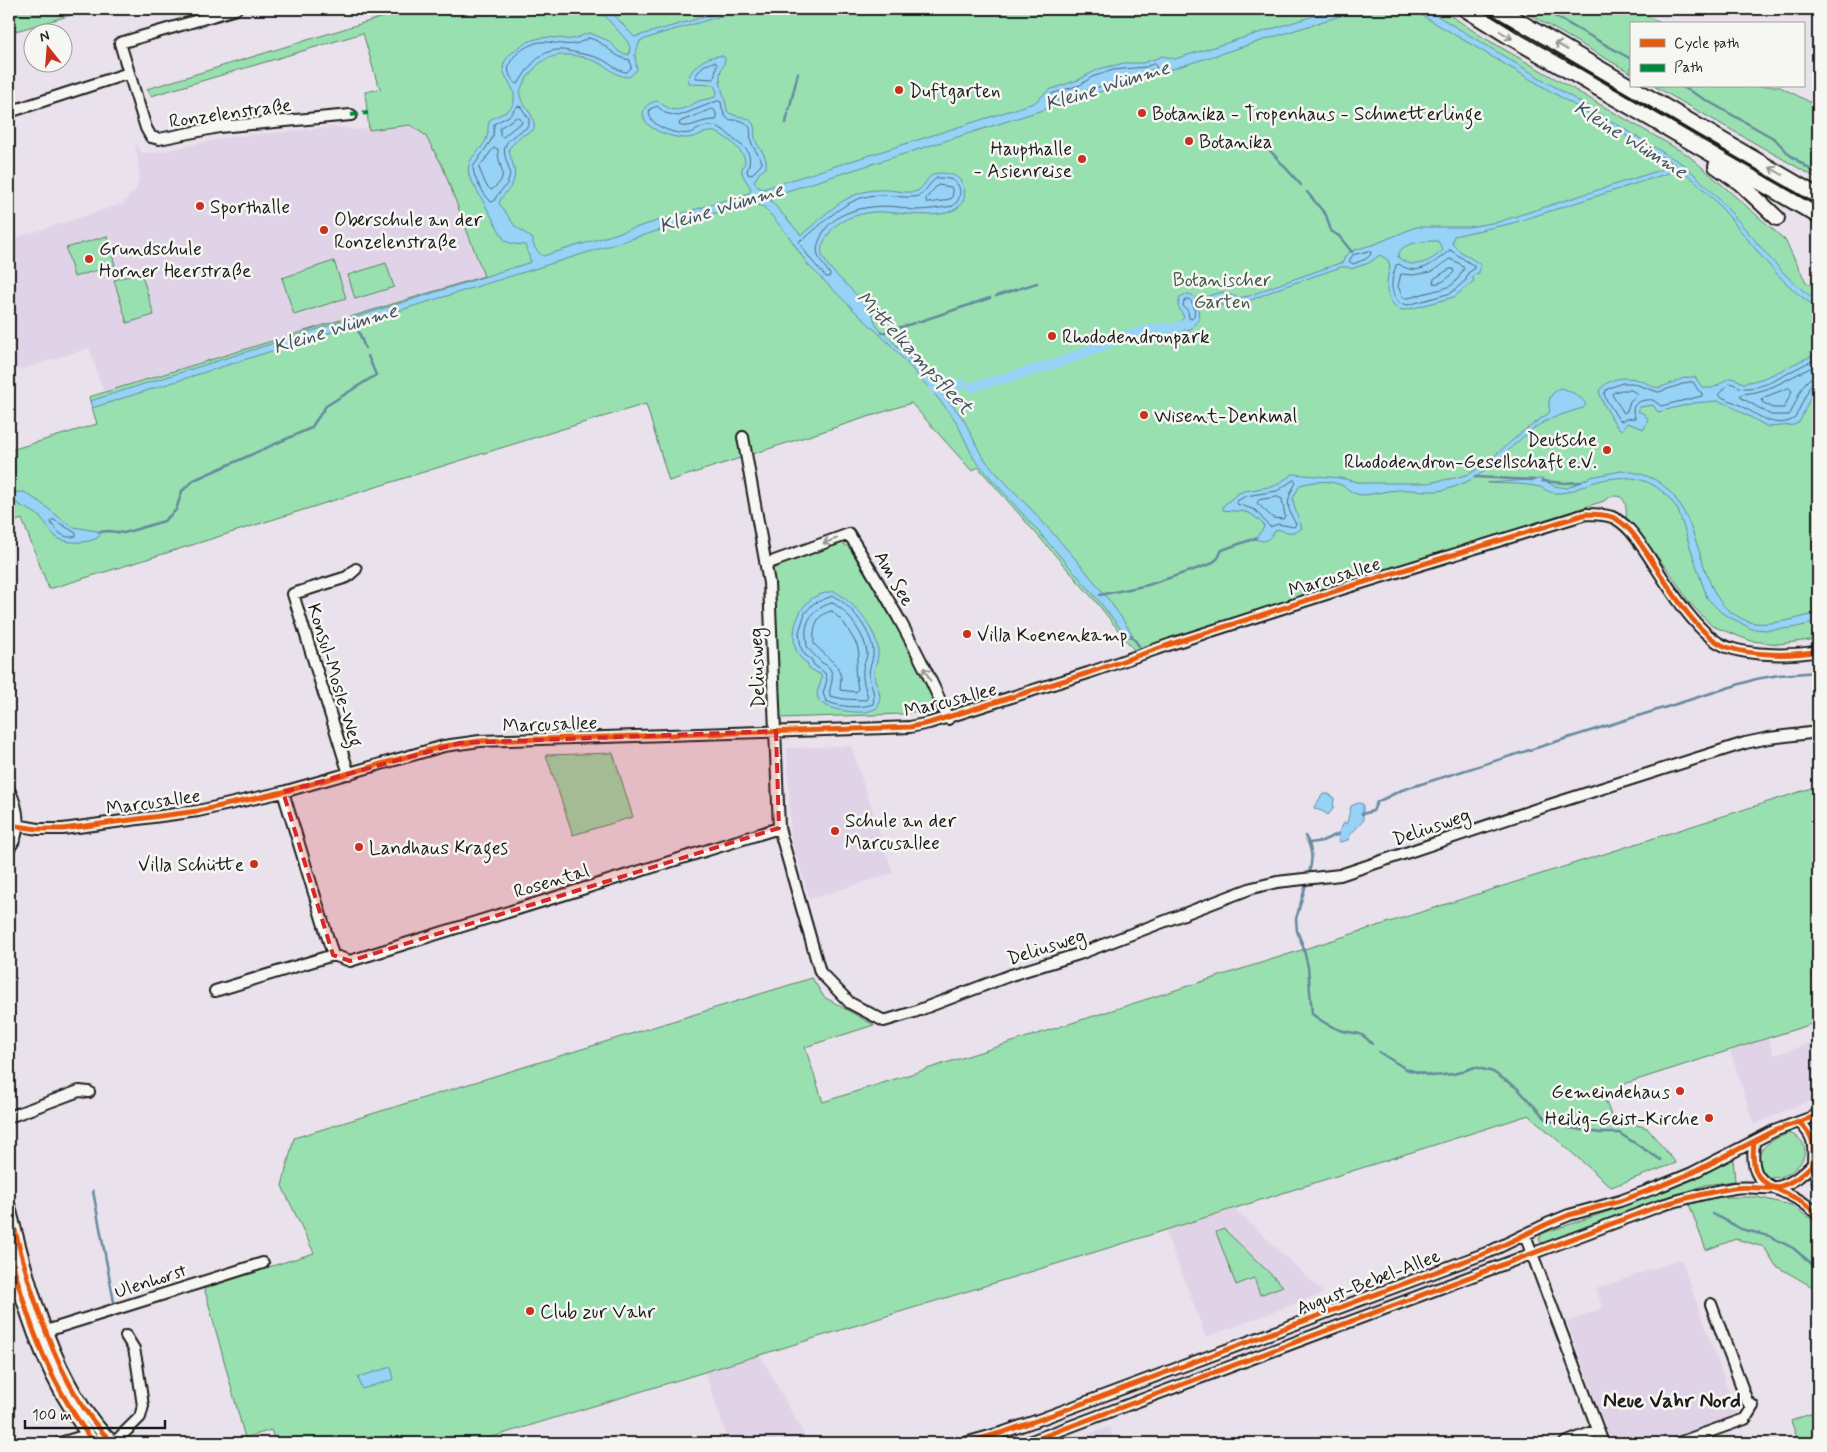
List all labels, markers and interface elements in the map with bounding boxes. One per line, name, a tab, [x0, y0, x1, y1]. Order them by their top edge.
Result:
north arrow	[22, 22, 72, 72]
legend	[1630, 22, 1804, 88]
text: N	[37, 27, 52, 46]
one-way arrow	[1499, 29, 1513, 40]
text: Cycle path	[1674, 34, 1739, 54]
one-way arrow	[1555, 41, 1569, 51]
water label: Kleine Wümme	[1042, 54, 1174, 118]
text: Path	[1674, 58, 1703, 78]
place label: Duftgarten	[909, 79, 1001, 105]
marker: Duftgarten	[893, 84, 905, 96]
street label: Ronzelenstraße	[167, 93, 293, 134]
water label: Kleine Wümme	[1568, 95, 1693, 186]
place label: Botanika - Tropenhaus - Schmetterlinge	[1152, 102, 1483, 130]
marker: Botanika - Tropenhaus - Schmetterlinge	[1136, 107, 1148, 119]
place label: Botanika	[1199, 130, 1273, 155]
marker: Botanika	[1183, 135, 1195, 147]
place label: Haupthalle - Asienreise	[974, 137, 1072, 184]
marker: Haupthalle - Asienreise	[1076, 153, 1088, 165]
one-way arrow	[1770, 166, 1784, 176]
water label: Kleine Wümme	[656, 176, 788, 240]
place label: Sporthalle	[210, 195, 290, 220]
marker: Sporthalle	[194, 200, 206, 212]
place label: Oberschule an der Ronzelenstraße	[334, 208, 483, 255]
marker: Oberschule an der Ronzelenstraße	[318, 224, 330, 236]
place label: Grundschule Horner Heerstraße	[99, 237, 251, 284]
marker: Grundschule Horner Heerstraße	[83, 253, 95, 265]
park label: Botanischer Garten	[1173, 268, 1271, 315]
water label: Mittelkampsfleet	[850, 285, 979, 422]
water label: Kleine Wümme	[270, 297, 402, 361]
place label: Rhododendronpark	[1062, 325, 1210, 350]
marker: Rhododendronpark	[1046, 330, 1058, 342]
place label: Wisent-Denkmal	[1154, 404, 1298, 429]
marker: Wisent-Denkmal	[1138, 409, 1150, 421]
place label: Deutsche Rhododendron-Gesellschaft e.V.	[1344, 428, 1597, 475]
marker: Deutsche Rhododendron-Gesellschaft e.V.	[1601, 444, 1613, 456]
one-way arrow	[823, 537, 839, 546]
street label: Am See	[868, 547, 920, 611]
street label: Marcusallee	[1285, 552, 1383, 603]
street label: Konsul-Mosle-Weg	[298, 601, 368, 751]
place label: Villa Koenenkamp	[977, 623, 1127, 648]
street label: Deliusweg	[744, 627, 773, 709]
marker: Villa Koenenkamp	[961, 628, 973, 640]
one-way arrow	[922, 667, 932, 682]
street label: Marcusallee	[901, 677, 999, 724]
street label: Marcusallee	[502, 710, 598, 739]
street label: Marcusallee	[105, 784, 202, 821]
street label: Deliusweg	[1389, 802, 1474, 854]
place label: Schule an der Marcusallee	[845, 809, 956, 856]
marker: Schule an der Marcusallee	[829, 825, 841, 837]
place label: Landhaus Krages	[369, 836, 508, 864]
marker: Landhaus Krages	[353, 841, 365, 853]
place label: Villa Schütte	[138, 853, 244, 878]
marker: Villa Schütte	[248, 858, 260, 870]
street label: Rosental	[511, 858, 592, 905]
street label: Deliusweg	[1004, 923, 1089, 974]
place label: Gemeindehaus	[1551, 1080, 1671, 1105]
marker: Gemeindehaus	[1674, 1085, 1686, 1097]
place label: Heilig-Geist-Kirche	[1545, 1107, 1699, 1133]
marker: Heilig-Geist-Kirche	[1703, 1112, 1715, 1124]
street label: August-Bebel-Allee	[1293, 1243, 1444, 1322]
street label: Ulenhorst	[111, 1258, 190, 1305]
place label: Club zur Vahr	[540, 1300, 655, 1325]
marker: Club zur Vahr	[524, 1305, 536, 1317]
district label: Neue Vahr Nord	[1603, 1387, 1741, 1415]
scale bar	[25, 1397, 165, 1429]
text: 100 m	[32, 1406, 72, 1426]

